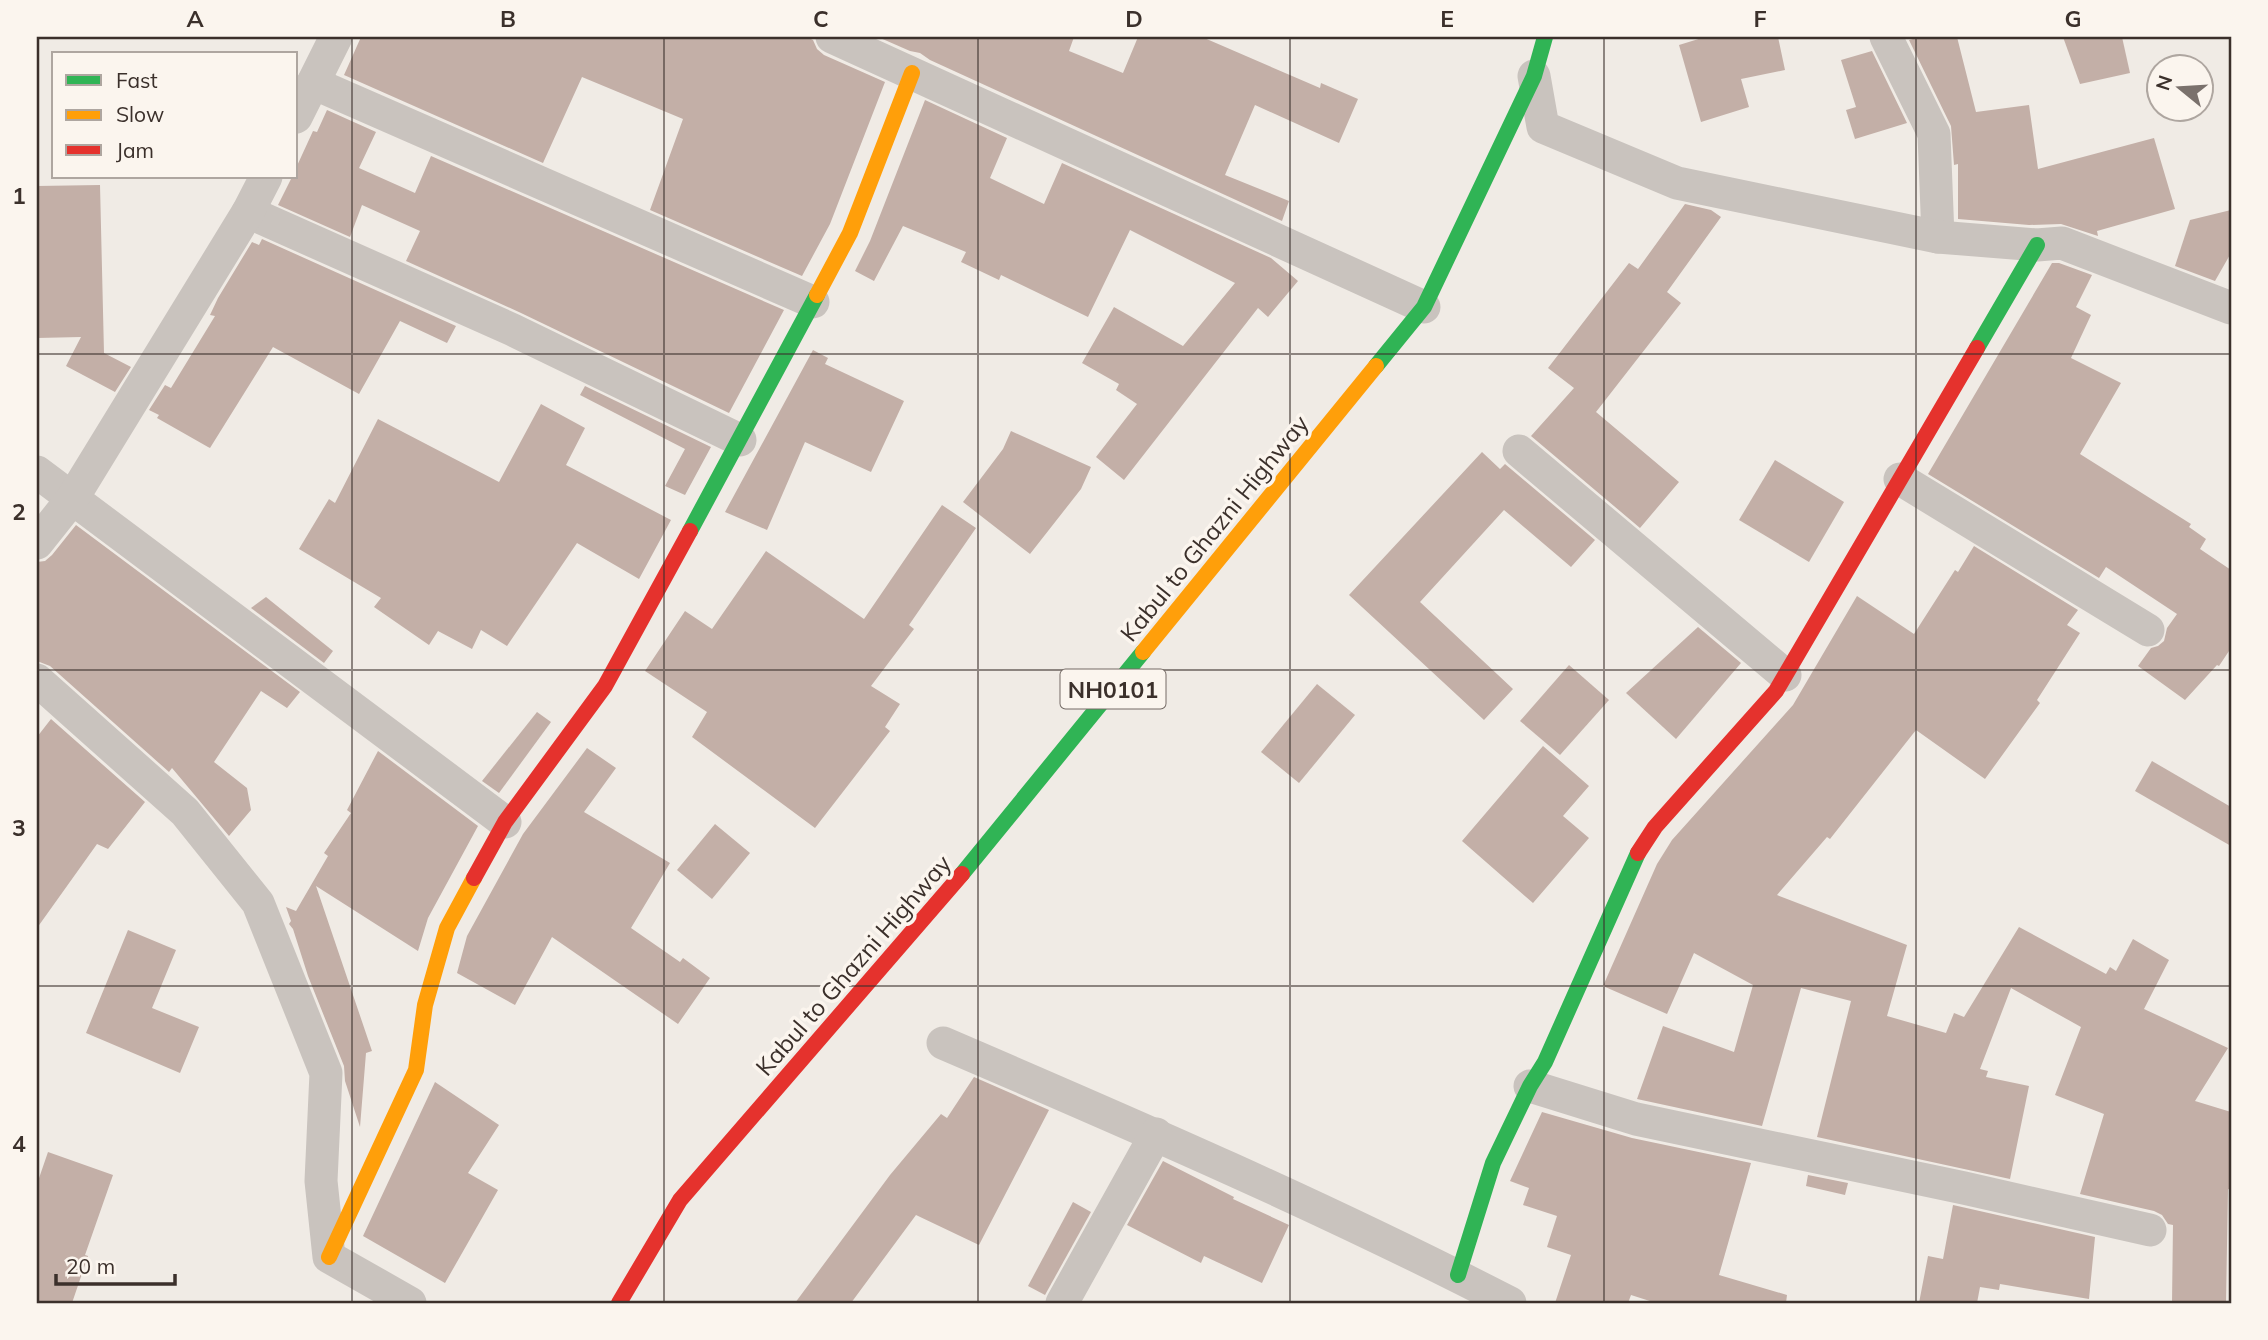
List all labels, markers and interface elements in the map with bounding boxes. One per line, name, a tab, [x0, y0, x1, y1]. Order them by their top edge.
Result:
text: A	[186, 4, 204, 33]
text: B	[500, 4, 516, 33]
text: C	[813, 4, 829, 33]
text: D	[1125, 4, 1143, 33]
text: E	[1440, 4, 1454, 33]
text: F	[1753, 4, 1767, 33]
text: G	[2064, 4, 2082, 33]
legend	[52, 52, 298, 178]
north arrow	[2146, 52, 2216, 122]
text: Fast	[116, 67, 158, 93]
text: N	[2150, 72, 2177, 93]
text: Slow	[116, 101, 164, 127]
text: Jam	[116, 137, 154, 163]
text: 1	[12, 181, 26, 210]
street label: Kabul to Ghazni Highway	[1113, 408, 1315, 647]
text: 2	[12, 497, 26, 526]
road number: NH0101	[1060, 670, 1166, 708]
text: 3	[12, 813, 26, 842]
street label: Kabul to Ghazni Highway	[749, 848, 957, 1082]
text: 4	[12, 1129, 26, 1158]
scale bar	[56, 1242, 175, 1286]
text: 20 m	[66, 1253, 115, 1279]

